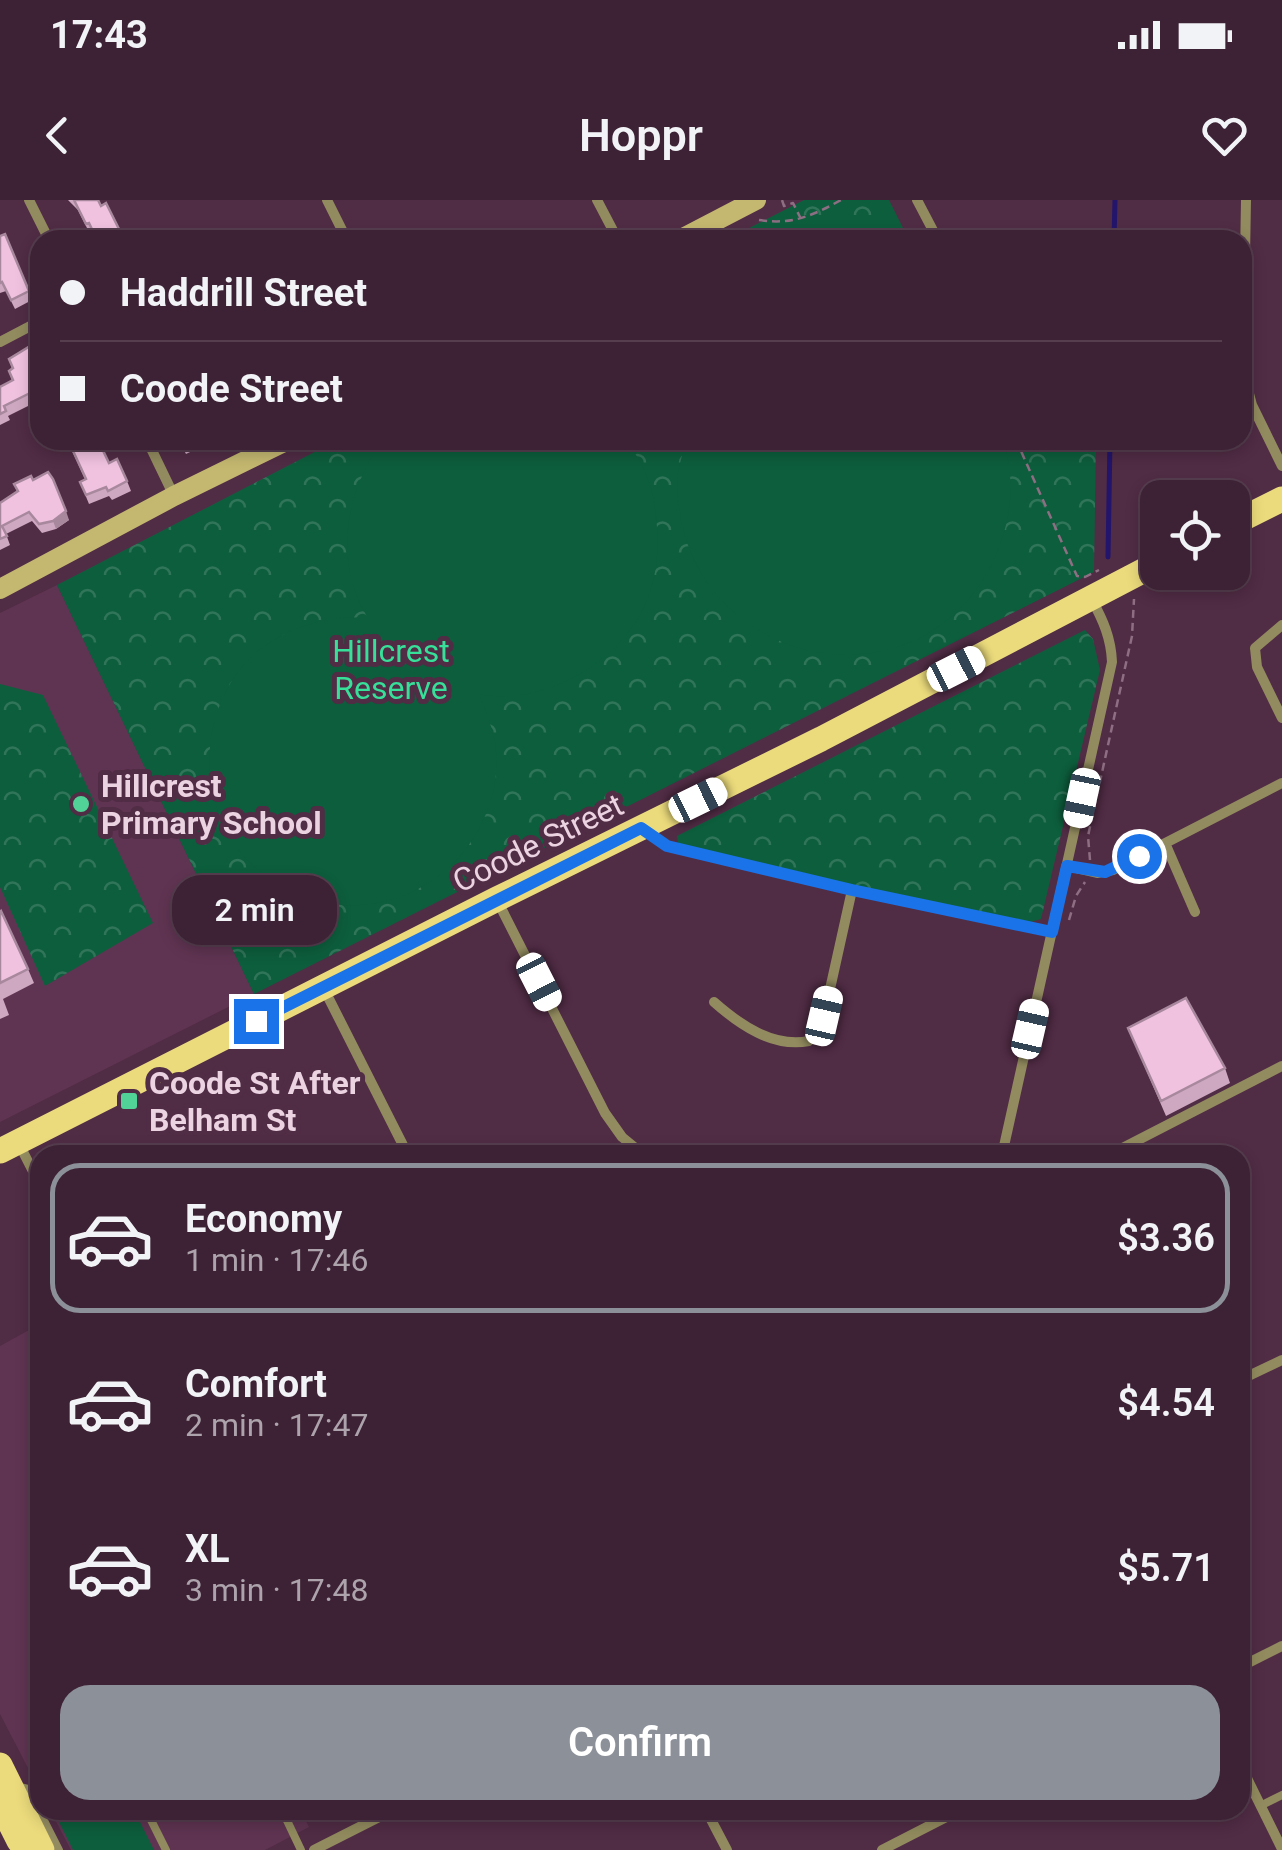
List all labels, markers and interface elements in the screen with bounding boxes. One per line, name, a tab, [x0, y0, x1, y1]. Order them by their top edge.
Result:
text: 17:43	[50, 13, 148, 57]
icon: back	[30, 108, 85, 163]
icon: heart	[1197, 108, 1252, 163]
text: Hoppr	[579, 109, 703, 162]
text: Haddrill Street	[120, 271, 367, 315]
text: Coode Street	[120, 367, 343, 411]
map controls	[1140, 480, 1250, 590]
button: locate	[1140, 480, 1250, 590]
park label: Hillcrest Reserve	[332, 632, 450, 707]
car	[922, 642, 990, 696]
car	[1061, 766, 1103, 830]
place label: Hillcrest Primary School	[101, 767, 322, 842]
car	[664, 773, 732, 827]
street label: Coode Street	[447, 785, 629, 901]
marker: Hillcrest Primary School	[70, 793, 92, 815]
route start	[1117, 834, 1162, 879]
callout: 2 min	[174, 876, 338, 946]
text: 2 min	[214, 891, 295, 929]
car	[512, 948, 566, 1016]
car	[803, 983, 845, 1049]
car	[1009, 996, 1051, 1062]
route end	[234, 999, 279, 1044]
place label: Coode St After Belham St	[149, 1064, 361, 1139]
marker: Coode St After Belham St	[118, 1090, 140, 1112]
icon: car	[65, 1193, 155, 1283]
text: Economy	[185, 1197, 342, 1241]
text: $3.36	[1117, 1216, 1215, 1260]
text: 1 min · 17:46	[185, 1241, 368, 1279]
icon: car	[65, 1358, 155, 1448]
text: Comfort	[185, 1362, 327, 1406]
text: $4.54	[1117, 1381, 1215, 1425]
text: 2 min · 17:47	[185, 1406, 368, 1444]
icon: car	[65, 1523, 155, 1613]
text: XL	[185, 1527, 230, 1571]
text: $5.71	[1117, 1546, 1215, 1590]
text: 3 min · 17:48	[185, 1571, 368, 1609]
button: Confirm	[60, 1685, 1220, 1800]

